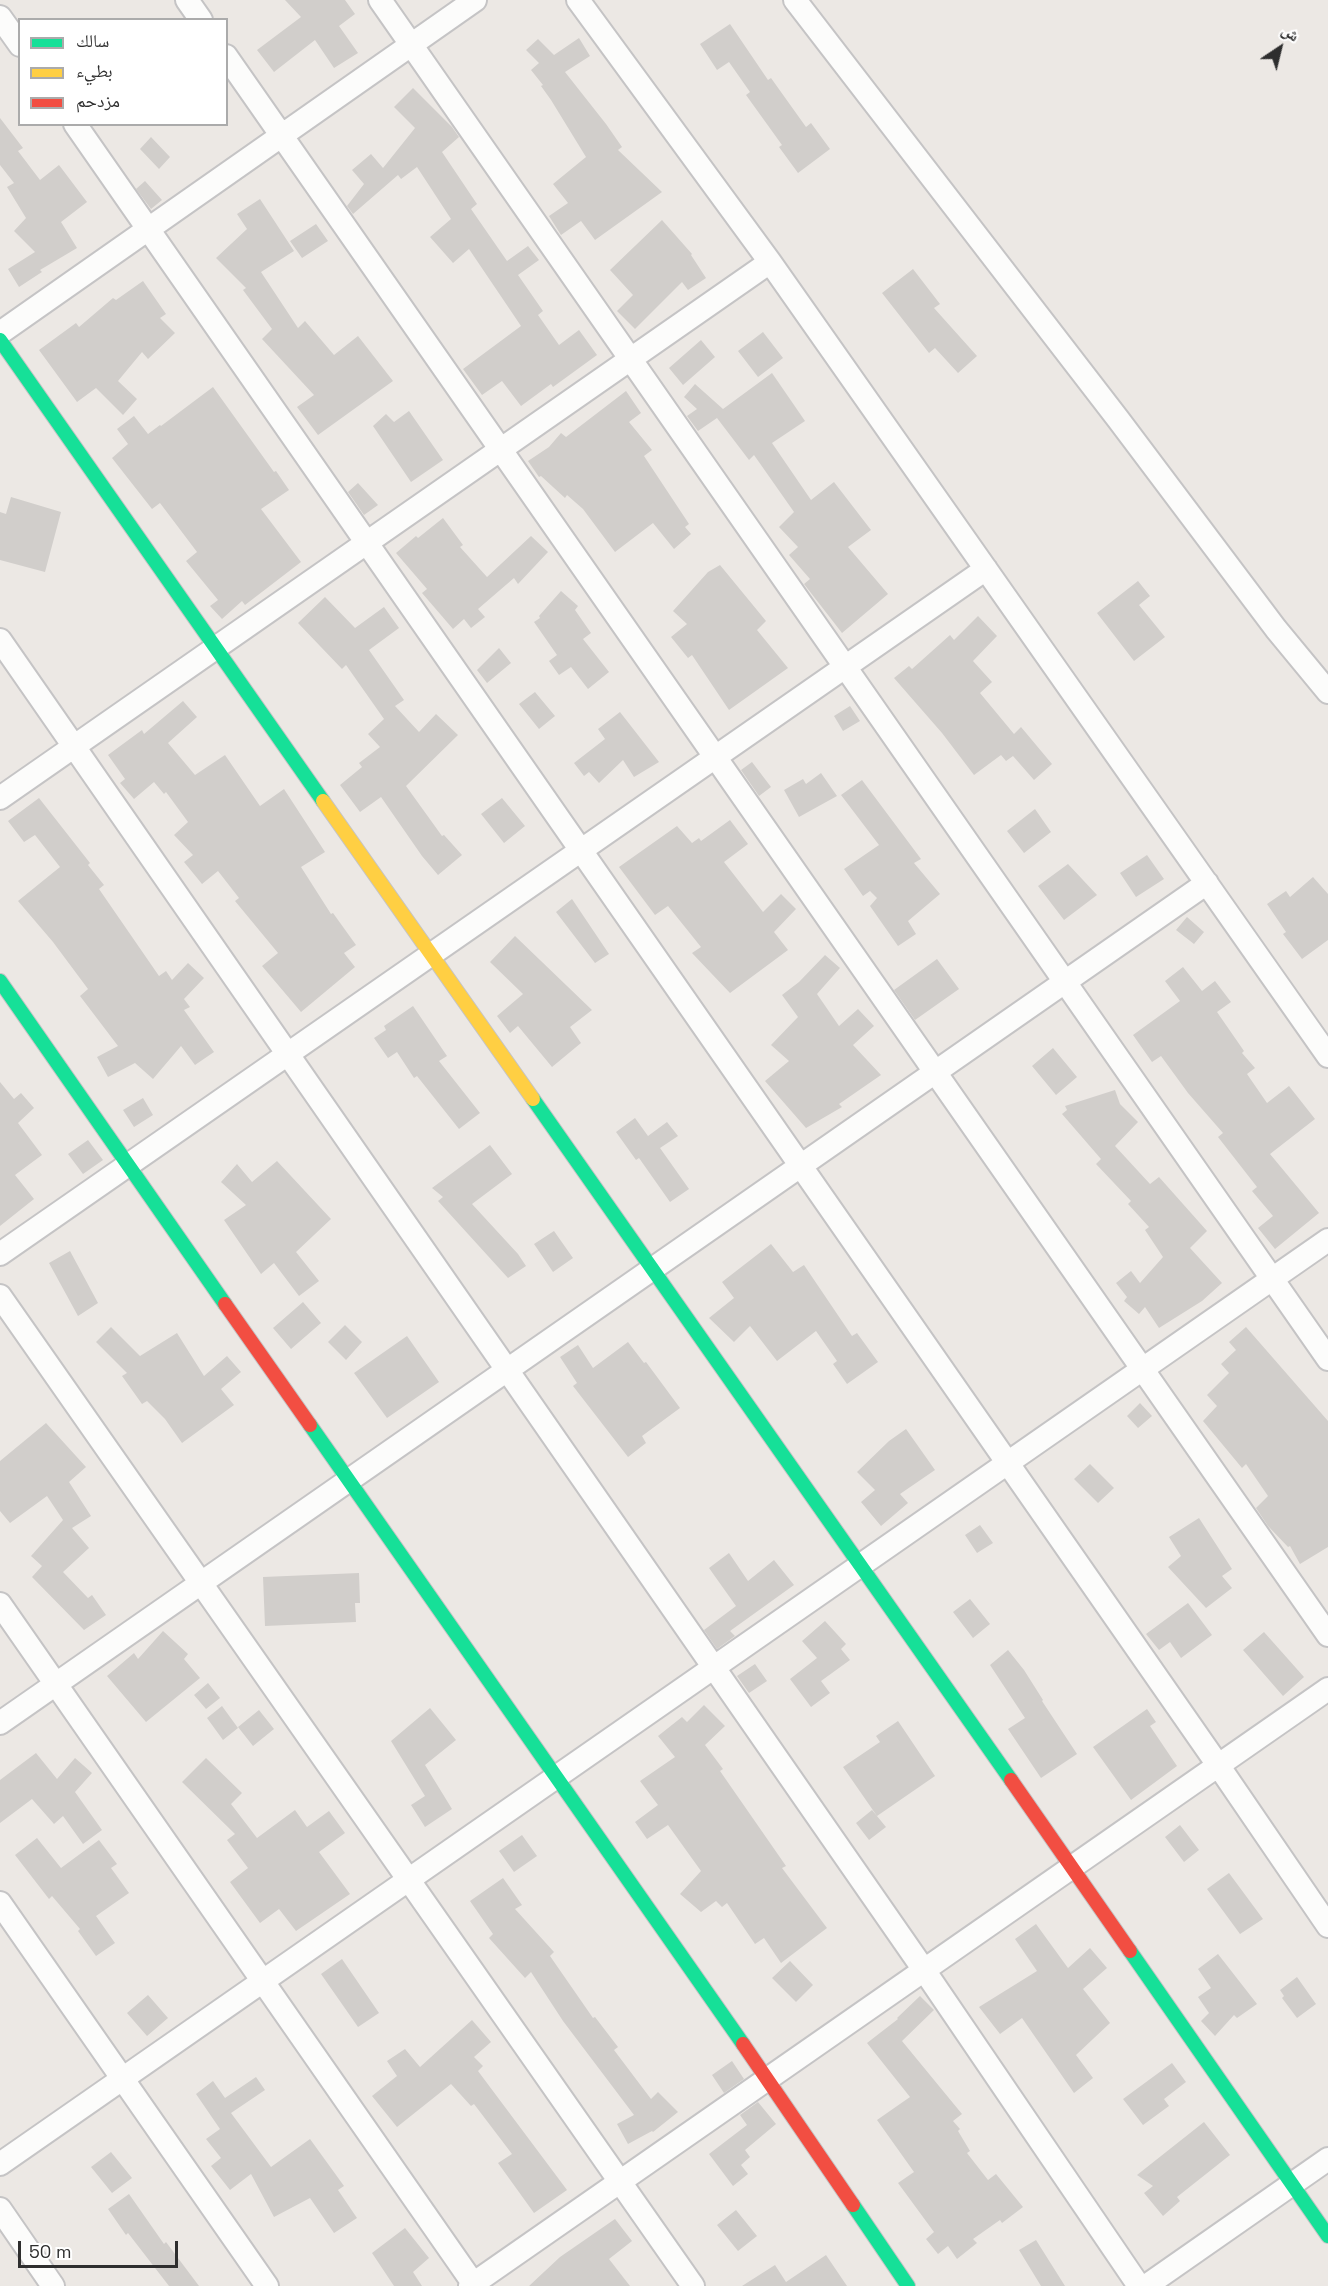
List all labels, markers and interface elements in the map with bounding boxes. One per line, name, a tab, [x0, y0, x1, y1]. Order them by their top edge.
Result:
legend	[18, 18, 228, 126]
north arrow	[1250, 18, 1310, 78]
text: ش	[1278, 19, 1304, 46]
text: سالك	[76, 29, 109, 52]
text: بطيء	[76, 59, 113, 82]
text: مزدحم	[76, 89, 120, 112]
scale bar	[21, 2229, 182, 2267]
text: 50 m	[29, 2240, 71, 2263]

